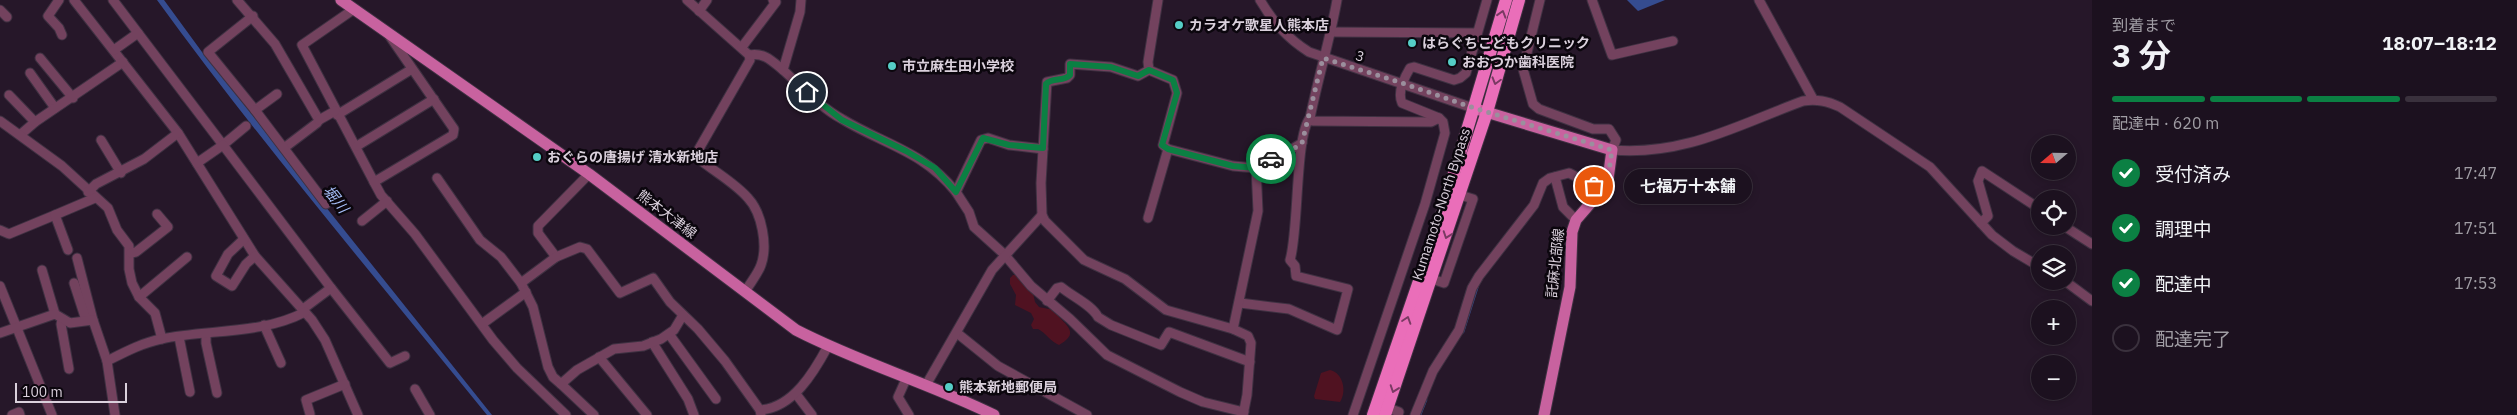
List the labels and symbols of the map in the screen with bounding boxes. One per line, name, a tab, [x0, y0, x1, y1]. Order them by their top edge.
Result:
one-way arrow	[1496, 10, 1506, 19]
place label: カラオケ歌星人熊本店	[1189, 16, 1329, 34]
marker: カラオケ歌星人熊本店	[1173, 19, 1185, 31]
place label: はらぐちこどもクリニック	[1422, 34, 1590, 52]
marker: はらぐちこどもクリニック	[1406, 37, 1418, 49]
street label: 3	[1354, 46, 1366, 66]
place label: おおつか歯科医院	[1462, 53, 1574, 71]
marker: おおつか歯科医院	[1446, 56, 1458, 68]
place label: 市立麻生田小学校	[902, 57, 1014, 75]
marker: 市立麻生田小学校	[886, 60, 898, 72]
pin	[786, 71, 828, 113]
one-way arrow	[1492, 76, 1502, 84]
street label: Kumamoto-North Bypass	[1408, 125, 1474, 282]
courier	[1246, 134, 1296, 184]
north arrow	[2031, 135, 2076, 180]
place label: おぐらの唐揚げ 清水新地店	[547, 148, 718, 166]
marker: おぐらの唐揚げ 清水新地店	[531, 151, 543, 163]
pin	[1573, 165, 1615, 207]
callout: 七福万十本舗	[1624, 168, 1752, 204]
water label: 堀川	[319, 181, 354, 218]
street label: 熊本大津線	[634, 186, 700, 242]
street label: 託麻北部線	[1542, 227, 1568, 299]
one-way arrow	[1443, 231, 1453, 239]
one-way arrow	[1401, 316, 1411, 324]
place label: 熊本新地郵便局	[959, 378, 1057, 396]
scale bar	[15, 380, 128, 403]
marker: 熊本新地郵便局	[943, 381, 955, 393]
one-way arrow	[1390, 384, 1400, 393]

